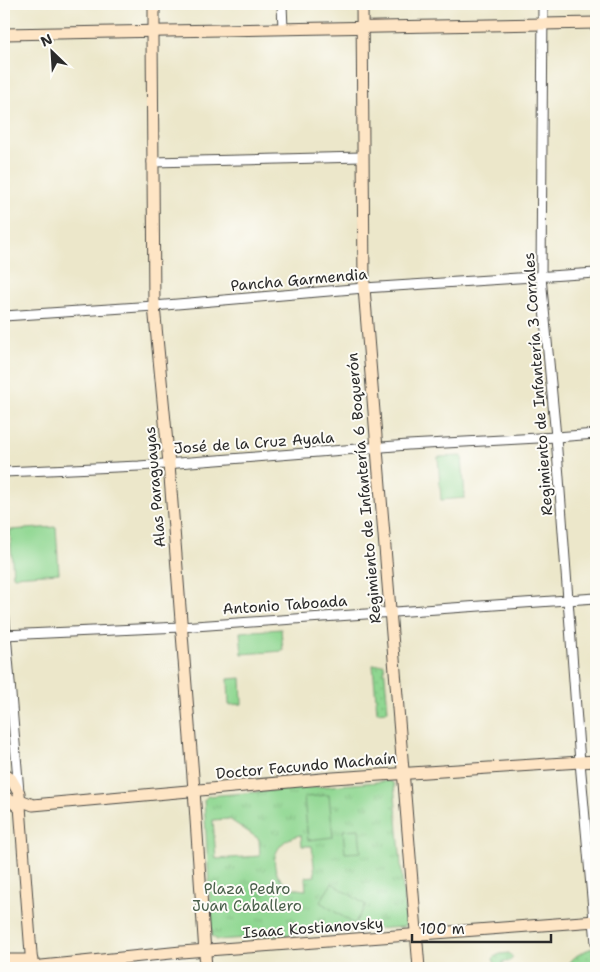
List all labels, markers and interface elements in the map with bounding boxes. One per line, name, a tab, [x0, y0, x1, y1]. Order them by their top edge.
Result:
north arrow	[28, 28, 78, 78]
text: N	[38, 30, 55, 51]
street label: Regimiento de Infantería 3 Corrales	[519, 252, 557, 516]
street label: Pancha Garmendia	[230, 264, 369, 296]
street label: Regimiento de Infantería 6 Boquerón	[342, 352, 386, 624]
street label: Alas Paraguayas	[140, 426, 170, 548]
street label: José de la Cruz Ayala	[173, 427, 336, 459]
street label: Antonio Taboada	[222, 591, 349, 619]
street label: Doctor Facundo Machaín	[215, 748, 397, 784]
park label: Plaza Pedro Juan Caballero	[192, 879, 302, 916]
scale bar	[412, 912, 551, 944]
street label: Isaac Kostianovsky	[242, 913, 384, 943]
text: 100 m	[420, 919, 465, 939]

